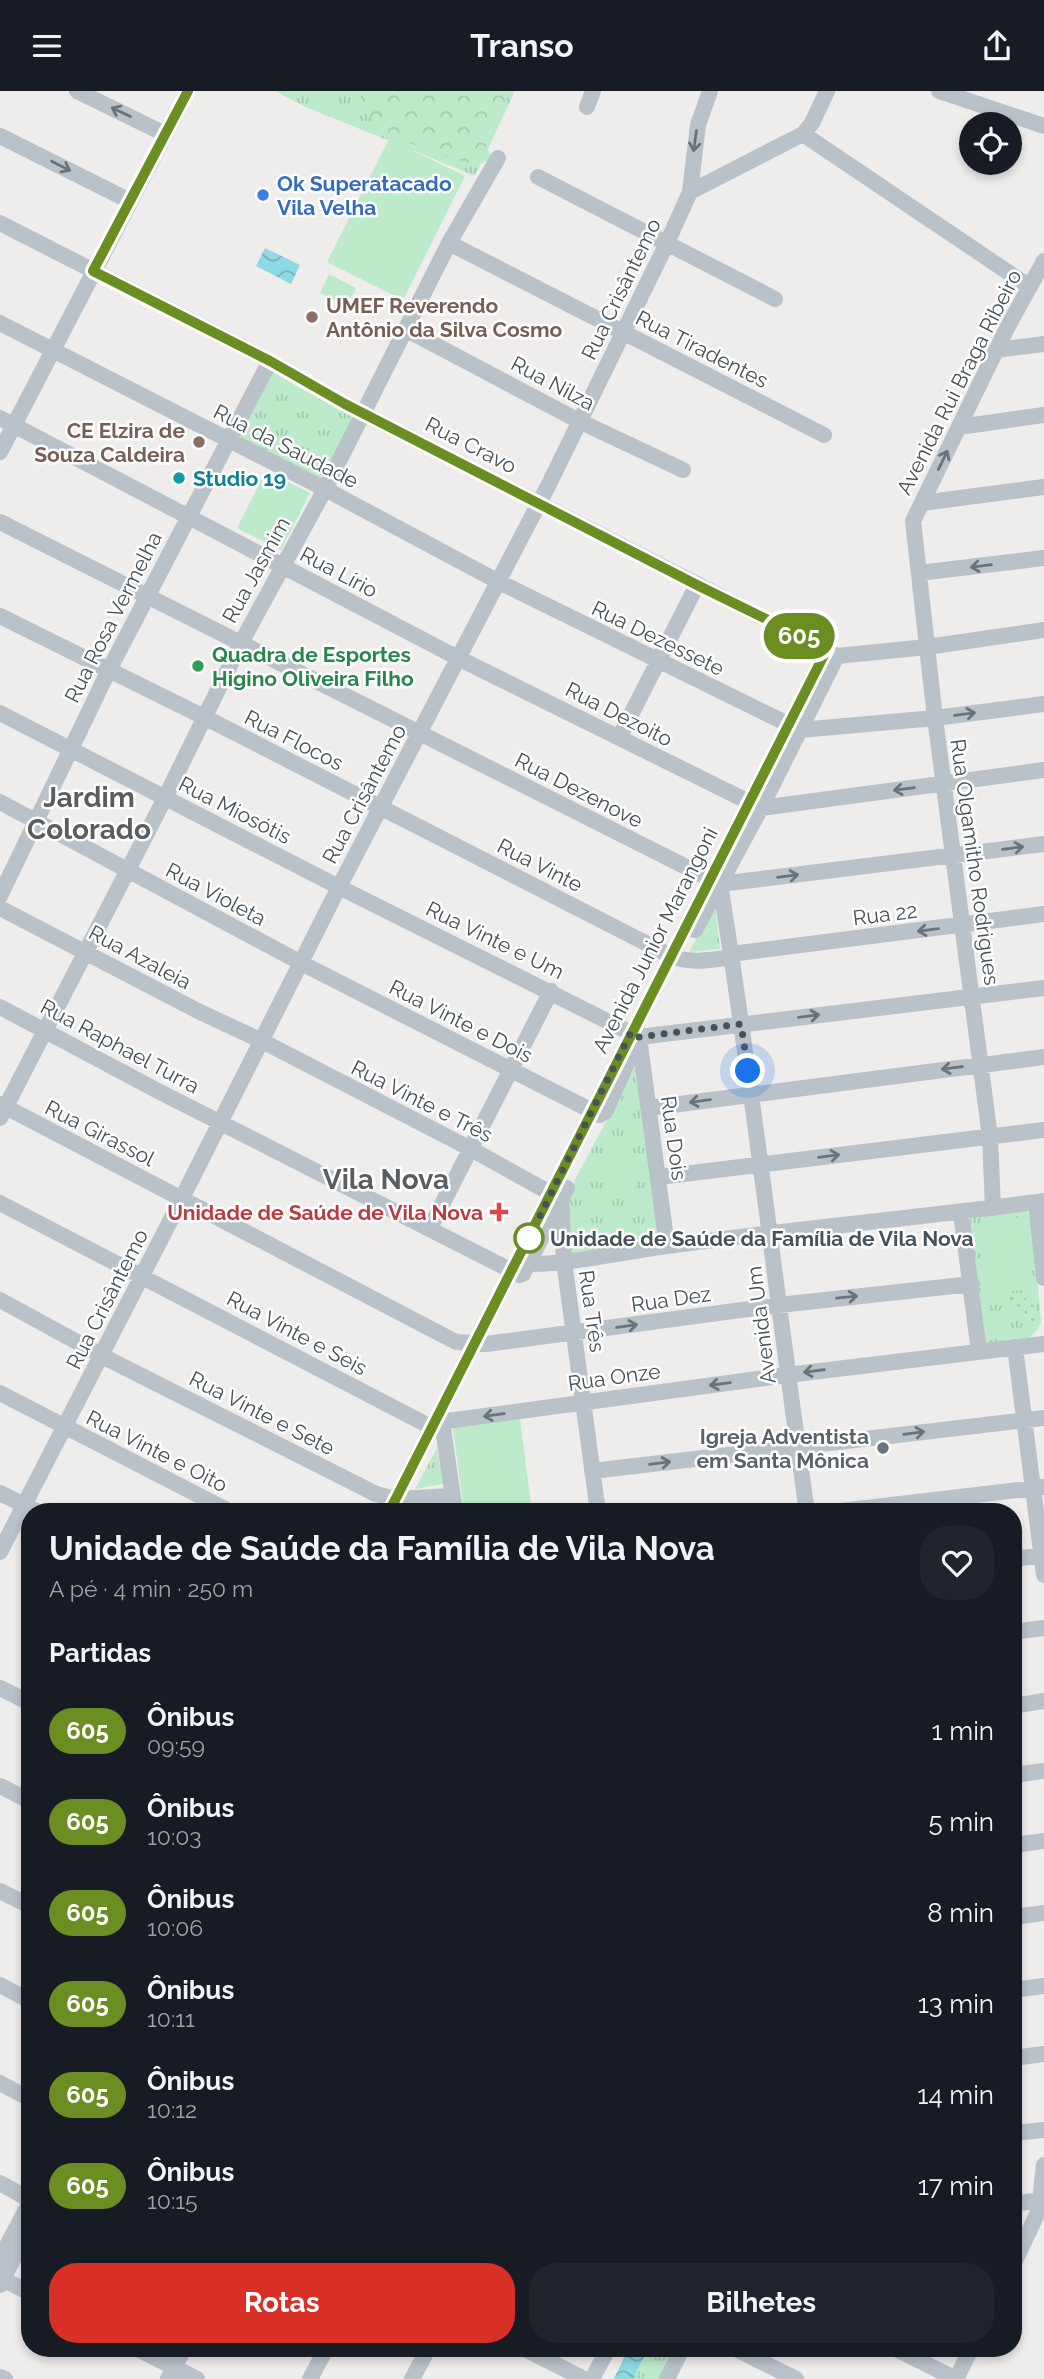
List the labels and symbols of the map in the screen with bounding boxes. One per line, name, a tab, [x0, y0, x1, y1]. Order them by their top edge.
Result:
one-way arrow	[111, 105, 132, 119]
one-way arrow	[688, 129, 701, 151]
one-way arrow	[50, 160, 71, 174]
place label: Ok Superatacado Vila Velha	[277, 171, 452, 220]
marker: Ok Superatacado Vila Velha	[255, 187, 271, 203]
street label: Rua Crisântemo	[576, 214, 666, 364]
street label: Avenida Rui Braga Ribeiro	[891, 265, 1027, 499]
place label: UMEF Reverendo Antônio da Silva Cosmo	[326, 293, 563, 342]
street label: Rua Tiradentes	[632, 305, 772, 393]
marker: UMEF Reverendo Antônio da Silva Cosmo	[304, 309, 320, 325]
street label: Rua Nilza	[507, 351, 599, 415]
street label: Rua da Saudade	[209, 399, 363, 493]
street label: Rua Cravo	[421, 411, 521, 479]
place label: CE Elzira de Souza Caldeira	[34, 418, 185, 467]
marker: CE Elzira de Souza Caldeira	[191, 434, 207, 450]
one-way arrow	[936, 450, 950, 471]
place label: Studio 19	[193, 466, 286, 491]
marker: Studio 19	[171, 470, 187, 486]
street label: Rua Jasmim	[217, 513, 295, 627]
street label: Rua Rosa Vermelha	[59, 527, 167, 707]
street label: Rua Lírio	[296, 541, 382, 603]
one-way arrow	[970, 559, 993, 572]
street label: Rua Dezessete	[588, 595, 728, 681]
line badge: 605	[759, 613, 839, 659]
place label: Quadra de Esportes Higino Oliveira Filho	[212, 642, 414, 691]
marker: Quadra de Esportes Higino Oliveira Filho	[190, 658, 206, 674]
street label: Rua Dezoito	[561, 676, 677, 752]
street label: Rua Flocos	[240, 704, 348, 776]
one-way arrow	[954, 708, 976, 721]
street label: Rua Crisântemo	[317, 720, 411, 868]
street label: Rua Olgamitho Rodrigues	[945, 737, 1005, 987]
street label: Rua Dezenove	[511, 747, 647, 833]
street label: Rua Miosótis	[175, 771, 295, 849]
district label: Jardim Colorado	[27, 781, 151, 846]
one-way arrow	[893, 783, 915, 796]
street label: Avenida Junior Marangoni	[587, 823, 723, 1057]
street label: Rua Vinte	[493, 833, 587, 897]
one-way arrow	[1002, 842, 1024, 855]
street label: Rua Violeta	[162, 857, 270, 931]
one-way arrow	[776, 869, 798, 882]
street label: Rua Vinte e Um	[422, 896, 568, 984]
street label: Rua 22	[851, 898, 919, 930]
street label: Rua Azaleia	[85, 920, 195, 994]
one-way arrow	[917, 923, 940, 936]
street label: Rua Vinte e Dois	[385, 974, 537, 1068]
street label: Rua Raphael Turra	[36, 994, 204, 1098]
one-way arrow	[797, 1009, 820, 1022]
your location	[730, 1053, 765, 1088]
street label: Rua Vinte e Três	[347, 1055, 497, 1147]
one-way arrow	[941, 1062, 964, 1075]
street label: Rua Dois	[656, 1094, 692, 1182]
street label: Rua Girassol	[41, 1095, 159, 1171]
one-way arrow	[689, 1095, 712, 1108]
one-way arrow	[817, 1149, 840, 1162]
district label: Vila Nova	[323, 1163, 449, 1196]
place label: Unidade de Saúde de Vila Nova	[167, 1200, 483, 1225]
marker: Unidade de Saúde de Vila Nova	[489, 1202, 509, 1222]
marker: Unidade de Saúde da Família de Vila Nova	[514, 1223, 544, 1253]
street label: Rua Crisântemo	[61, 1225, 153, 1373]
place label: Unidade de Saúde da Família de Vila Nova	[550, 1226, 974, 1251]
street label: Avenida Um	[741, 1265, 781, 1385]
street label: Rua Três	[574, 1268, 610, 1354]
street label: Rua Dez	[629, 1281, 713, 1317]
street label: Rua Vinte e Seis	[223, 1286, 371, 1380]
one-way arrow	[835, 1291, 858, 1304]
one-way arrow	[615, 1320, 638, 1333]
street label: Rua Onze	[566, 1358, 662, 1396]
one-way arrow	[803, 1365, 826, 1378]
street label: Rua Vinte e Sete	[185, 1366, 339, 1460]
one-way arrow	[709, 1377, 732, 1390]
street label: Rua Vinte e Oito	[82, 1405, 232, 1497]
one-way arrow	[483, 1408, 506, 1421]
place label: Igreja Adventista em Santa Mônica	[697, 1424, 869, 1473]
one-way arrow	[903, 1426, 925, 1439]
marker: Igreja Adventista em Santa Mônica	[875, 1440, 891, 1456]
one-way arrow	[648, 1456, 671, 1469]

